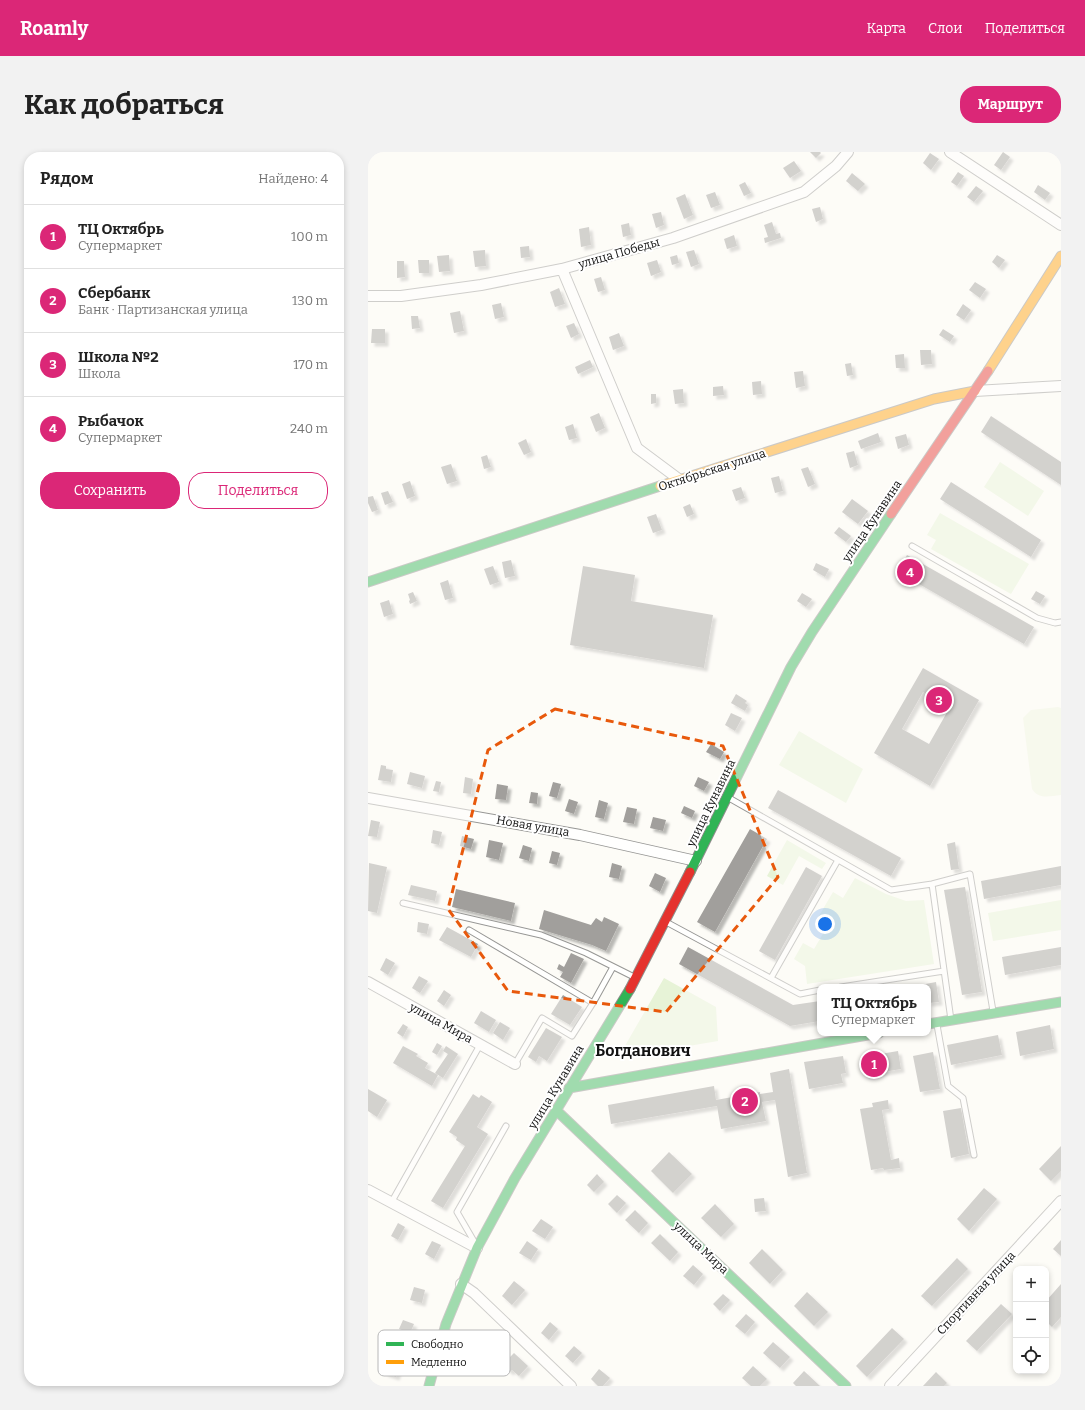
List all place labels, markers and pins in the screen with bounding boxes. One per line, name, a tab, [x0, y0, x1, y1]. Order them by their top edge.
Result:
pin: 4	[897, 557, 923, 587]
pin: 3	[926, 685, 952, 715]
pin: 1	[861, 1049, 887, 1079]
pin: 2	[732, 1086, 758, 1116]

